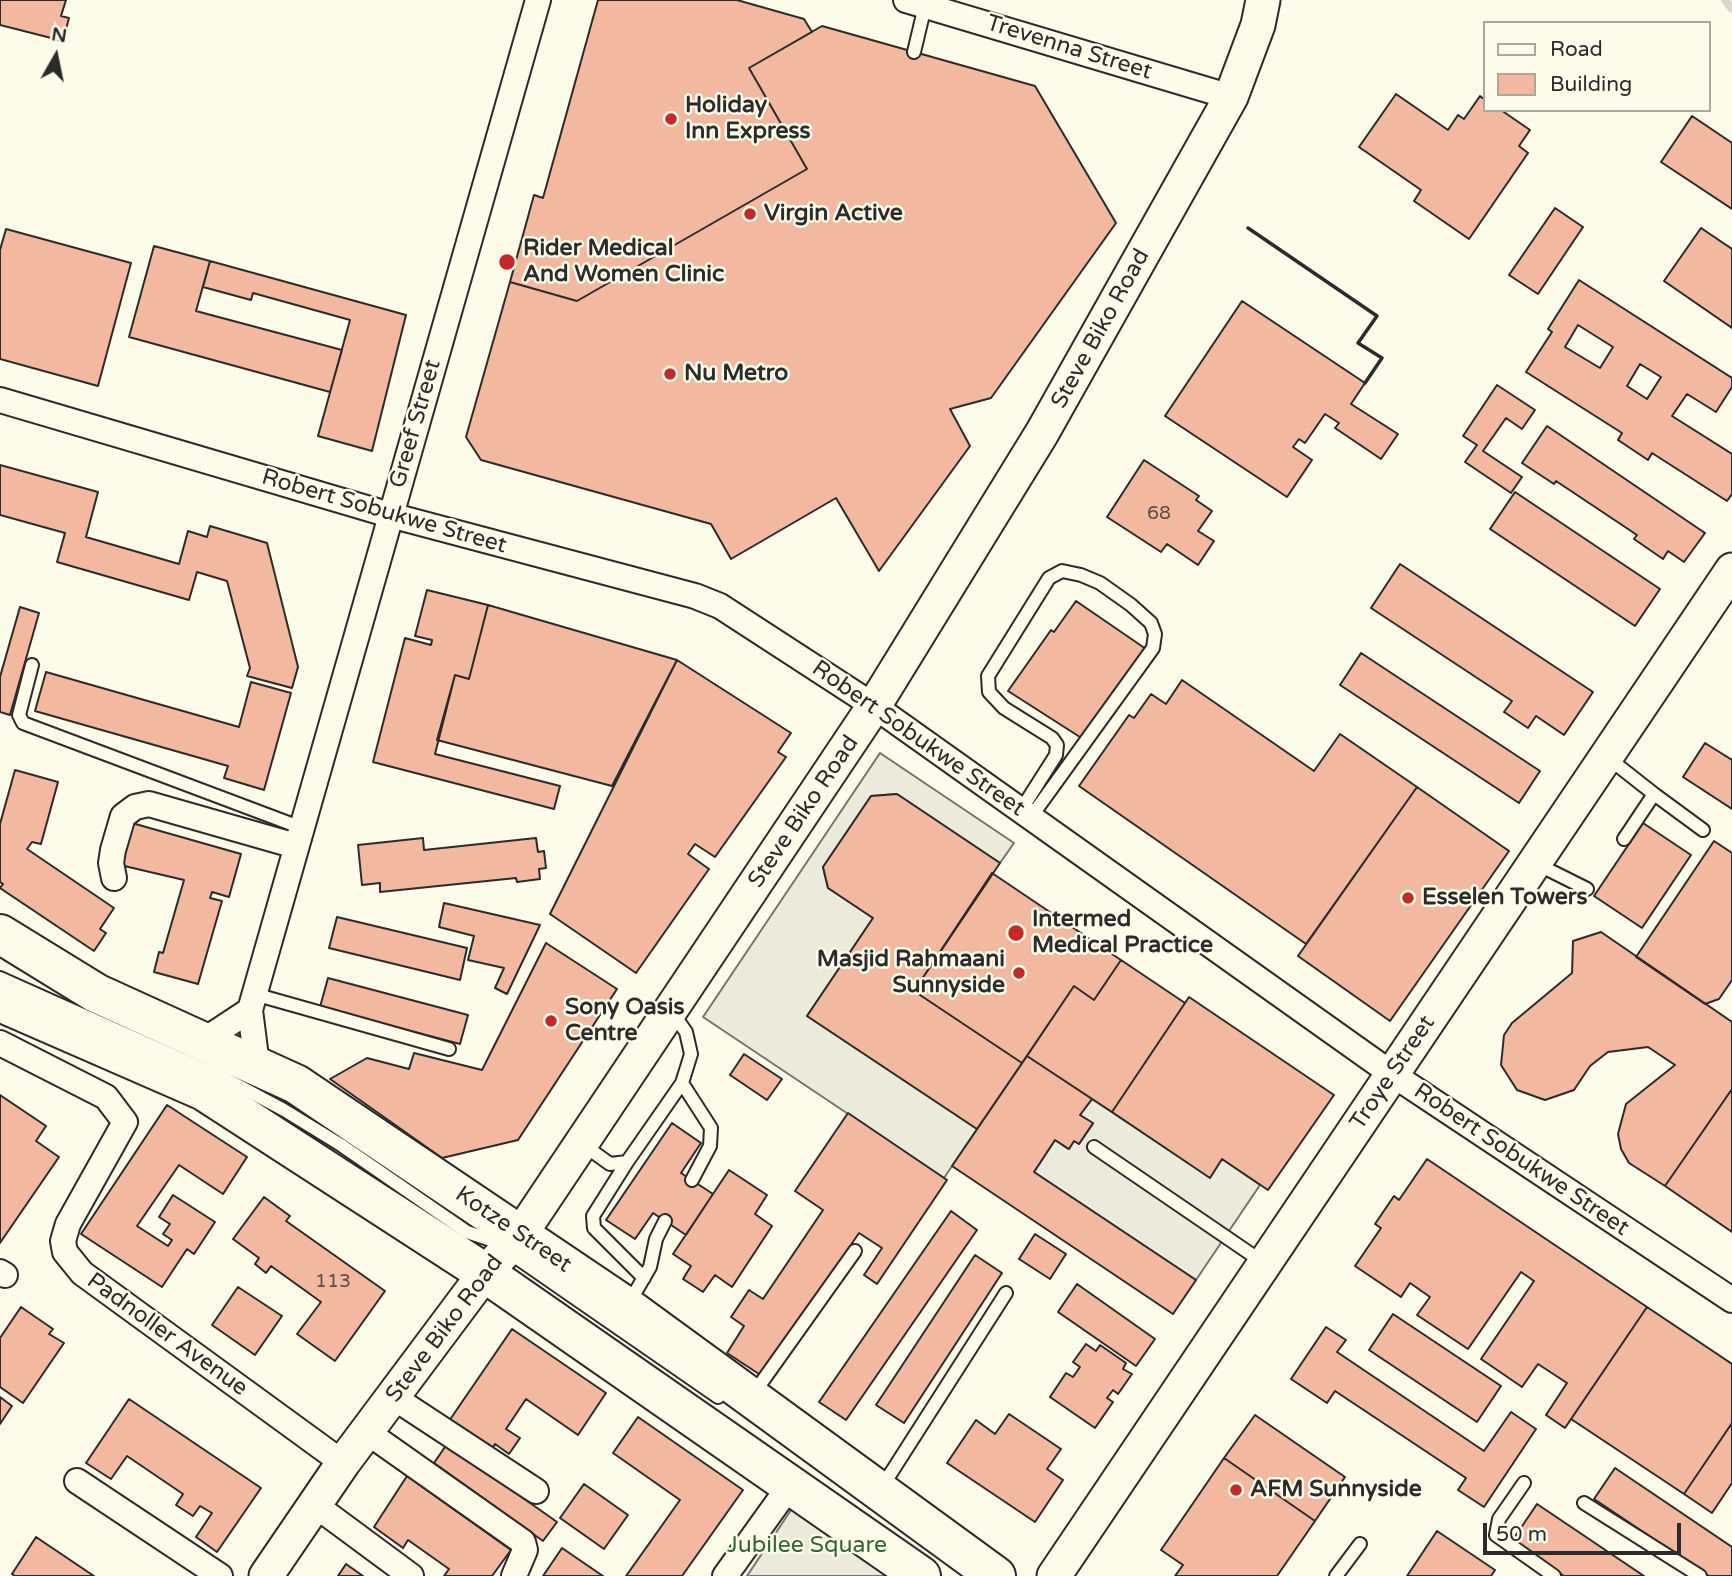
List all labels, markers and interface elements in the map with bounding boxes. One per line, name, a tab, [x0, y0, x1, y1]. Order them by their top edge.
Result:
street label: Trevenna Street	[983, 10, 1155, 86]
north arrow	[21, 21, 91, 91]
legend	[1484, 21, 1711, 112]
text: N	[50, 23, 69, 47]
text: Road	[1550, 37, 1603, 62]
text: Building	[1550, 72, 1632, 97]
place label: Holiday Inn Express	[685, 92, 811, 146]
marker: Holiday Inn Express	[663, 111, 679, 127]
place label: Virgin Active	[764, 200, 903, 228]
marker: Virgin Active	[742, 206, 758, 222]
place label: Rider Medical And Women Clinic	[523, 235, 724, 289]
street label: Steve Biko Road	[1046, 245, 1156, 413]
marker: Rider Medical And Women Clinic	[497, 252, 517, 272]
street label: Greef Street	[384, 357, 448, 491]
place label: Nu Metro	[684, 360, 788, 388]
marker: Nu Metro	[662, 366, 678, 382]
street label: Robert Sobukwe Street	[258, 464, 510, 560]
house number: 68	[1147, 503, 1171, 525]
street label: Robert Sobukwe Street	[806, 655, 1030, 823]
street label: Steve Biko Road	[743, 731, 865, 893]
place label: Esselen Towers	[1422, 884, 1588, 912]
marker: Esselen Towers	[1400, 890, 1416, 906]
place label: Intermed Medical Practice	[1032, 906, 1213, 960]
marker: Intermed Medical Practice	[1006, 923, 1026, 943]
place label: Masjid Rahmaani Sunnyside	[817, 946, 1005, 1000]
marker: Masjid Rahmaani Sunnyside	[1011, 965, 1027, 981]
place label: Sony Oasis Centre	[565, 994, 684, 1048]
street label: Troye Street	[1345, 1011, 1441, 1135]
marker: Sony Oasis Centre	[543, 1013, 559, 1029]
street label: Robert Sobukwe Street	[1408, 1078, 1634, 1242]
street label: Kotze Street	[450, 1181, 576, 1279]
street label: Steve Biko Road	[380, 1250, 510, 1408]
street label: Padnoller Avenue	[81, 1267, 253, 1403]
house number: 113	[315, 1271, 351, 1293]
place label: AFM Sunnyside	[1250, 1476, 1422, 1504]
marker: AFM Sunnyside	[1228, 1482, 1244, 1498]
scale bar	[1487, 1510, 1685, 1554]
text: 50 m	[1496, 1522, 1547, 1547]
park label: Jubilee Square	[727, 1532, 887, 1560]

